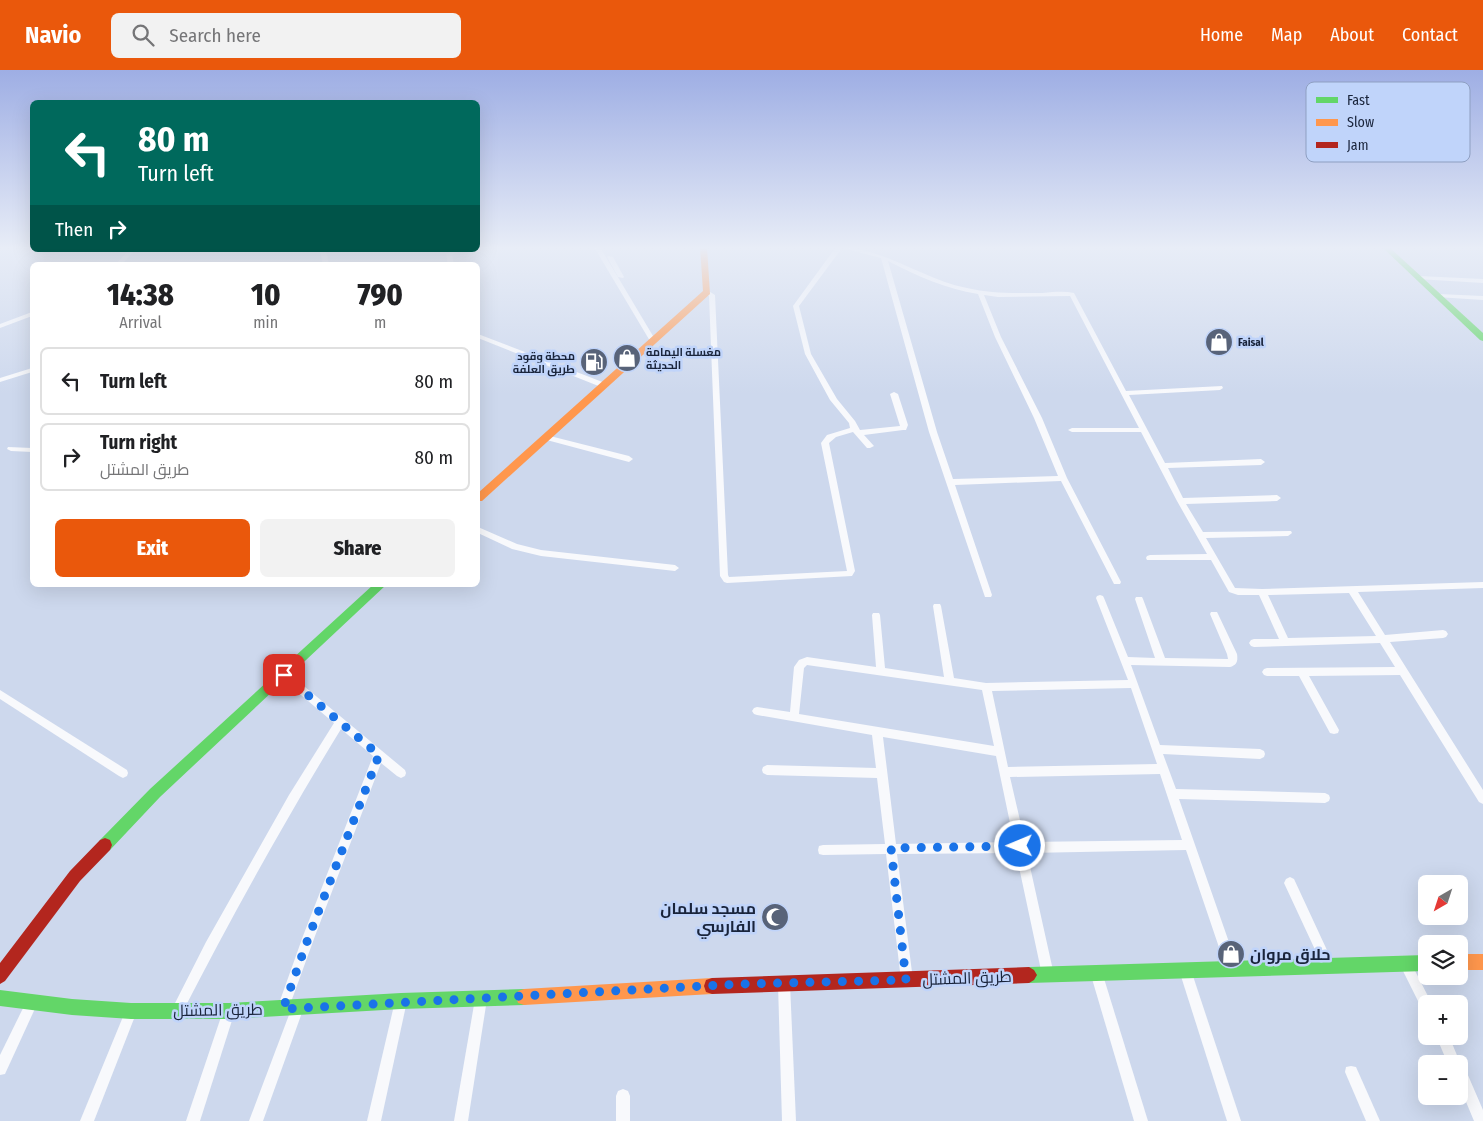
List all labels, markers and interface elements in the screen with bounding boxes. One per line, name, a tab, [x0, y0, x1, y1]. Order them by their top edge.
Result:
search box	[111, 13, 461, 58]
text: Navio	[25, 21, 81, 49]
icon: search	[129, 21, 157, 49]
text: Search here	[169, 24, 261, 47]
text: Home	[1200, 24, 1243, 46]
text: Map	[1271, 24, 1302, 46]
text: About	[1330, 24, 1374, 46]
text: Contact	[1402, 24, 1458, 46]
legend	[1306, 82, 1470, 162]
text: Fast	[1347, 92, 1370, 109]
text: Slow	[1347, 114, 1374, 131]
text: 80 m	[138, 118, 210, 160]
icon: left	[55, 120, 120, 185]
text: Jam	[1347, 137, 1368, 154]
text: Turn left	[138, 160, 214, 187]
icon: right	[103, 215, 131, 243]
text: Then	[55, 218, 93, 241]
text: 14:38	[107, 277, 174, 313]
text: 10	[251, 277, 281, 313]
text: 790	[358, 277, 403, 313]
text: Arrival	[119, 313, 162, 332]
text: min	[253, 313, 278, 332]
text: m	[374, 313, 386, 332]
shop icon: Faisal	[1204, 327, 1234, 357]
place label: Faisal	[1238, 336, 1265, 349]
shop icon: مغسلة اليمامة الحديثة	[612, 343, 642, 373]
place label: مغسلة اليمامة الحديثة	[646, 346, 721, 372]
fuel station icon: محطة وقود طريق العلفة	[579, 347, 609, 377]
place label: محطة وقود طريق العلفة	[513, 350, 575, 377]
icon: left	[57, 367, 85, 395]
text: Turn left	[100, 370, 167, 393]
text: 80 m	[415, 370, 453, 393]
text: Turn right	[100, 431, 177, 454]
icon: right	[57, 443, 85, 471]
text: 80 m	[415, 446, 453, 469]
text: طريق المشتل	[100, 460, 189, 479]
button: Exit	[55, 519, 250, 577]
button: Share	[260, 519, 455, 577]
pin	[263, 654, 305, 696]
icon: arrive	[270, 661, 298, 689]
position arrow	[993, 819, 1045, 871]
north arrow	[1418, 875, 1468, 925]
map controls	[1418, 875, 1468, 1105]
place label: مسجد سلمان الفارسي	[660, 899, 756, 939]
mosque icon: مسجد سلمان الفارسي	[760, 902, 790, 932]
button: layers	[1418, 935, 1468, 985]
shop icon: حلاق مروان	[1216, 939, 1246, 969]
place label: حلاق مروان	[1250, 945, 1331, 964]
street label: طريق المشتل	[922, 967, 1012, 990]
button: +	[1418, 995, 1468, 1045]
street label: طريق المشتل	[173, 1000, 263, 1021]
button: −	[1418, 1055, 1468, 1105]

